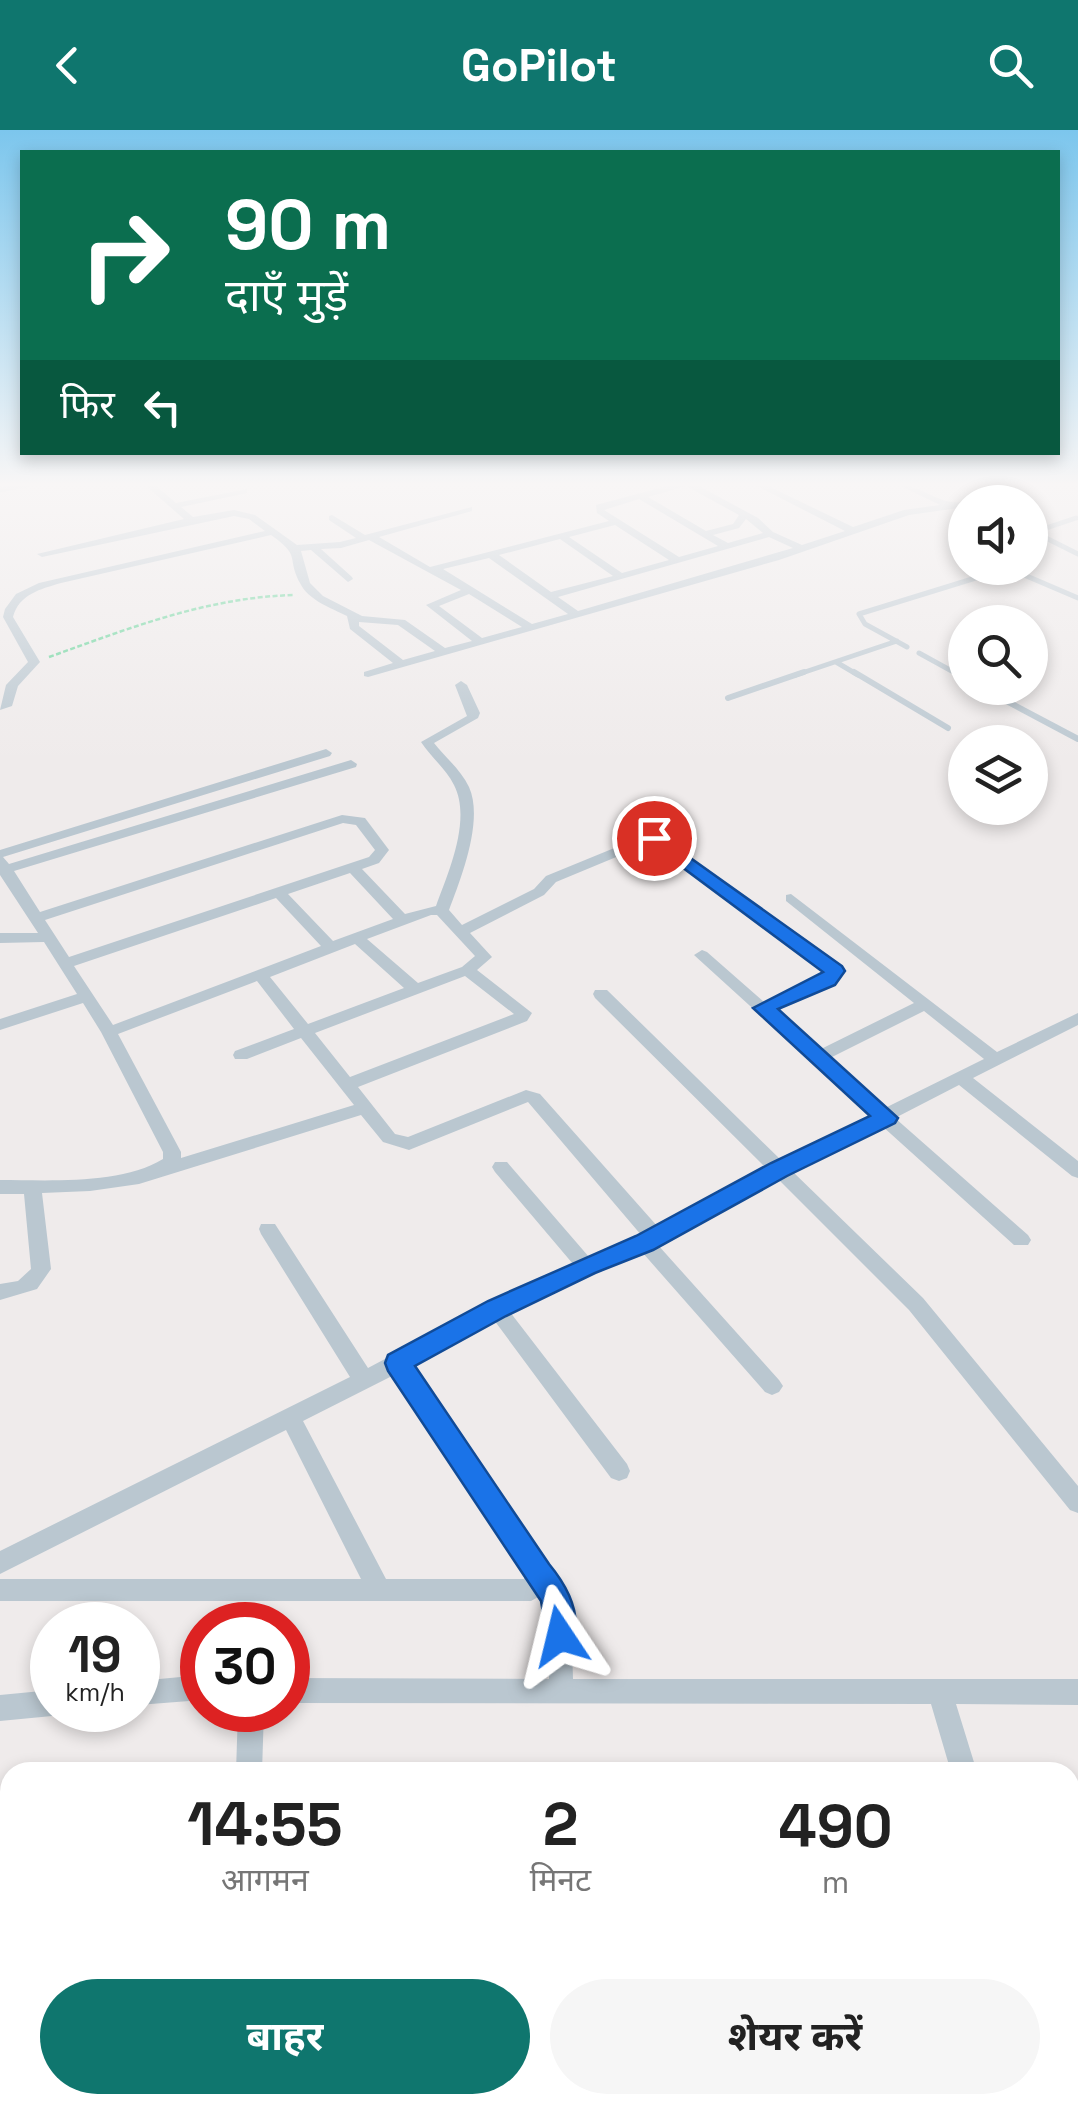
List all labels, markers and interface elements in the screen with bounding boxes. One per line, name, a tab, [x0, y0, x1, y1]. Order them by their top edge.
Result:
text: GoPilot	[461, 37, 617, 94]
icon: back	[40, 38, 95, 93]
icon: search	[983, 38, 1038, 93]
text: 90 m	[225, 180, 391, 269]
icon: right	[60, 190, 190, 320]
text: दाएँ मुड़ें	[225, 267, 348, 324]
icon: left	[135, 380, 190, 435]
text: फिर	[60, 381, 115, 429]
map controls	[948, 485, 1048, 825]
button: sound	[948, 485, 1048, 585]
button: search	[948, 605, 1048, 705]
button: layers	[948, 725, 1048, 825]
pin	[612, 796, 697, 881]
icon: arrive	[627, 811, 682, 866]
position arrow	[508, 1584, 612, 1688]
speed limit sign: 30	[180, 1602, 310, 1732]
text: 19	[68, 1623, 122, 1687]
text: km/h	[65, 1676, 125, 1708]
text: 14:55	[187, 1786, 343, 1863]
text: 2	[543, 1786, 578, 1863]
text: 490	[779, 1788, 893, 1865]
text: आगमन	[221, 1860, 309, 1900]
text: मिनट	[530, 1860, 591, 1900]
text: m	[822, 1862, 849, 1902]
button: बाहर	[40, 1979, 530, 2094]
button: शेयर करें	[550, 1979, 1040, 2094]

